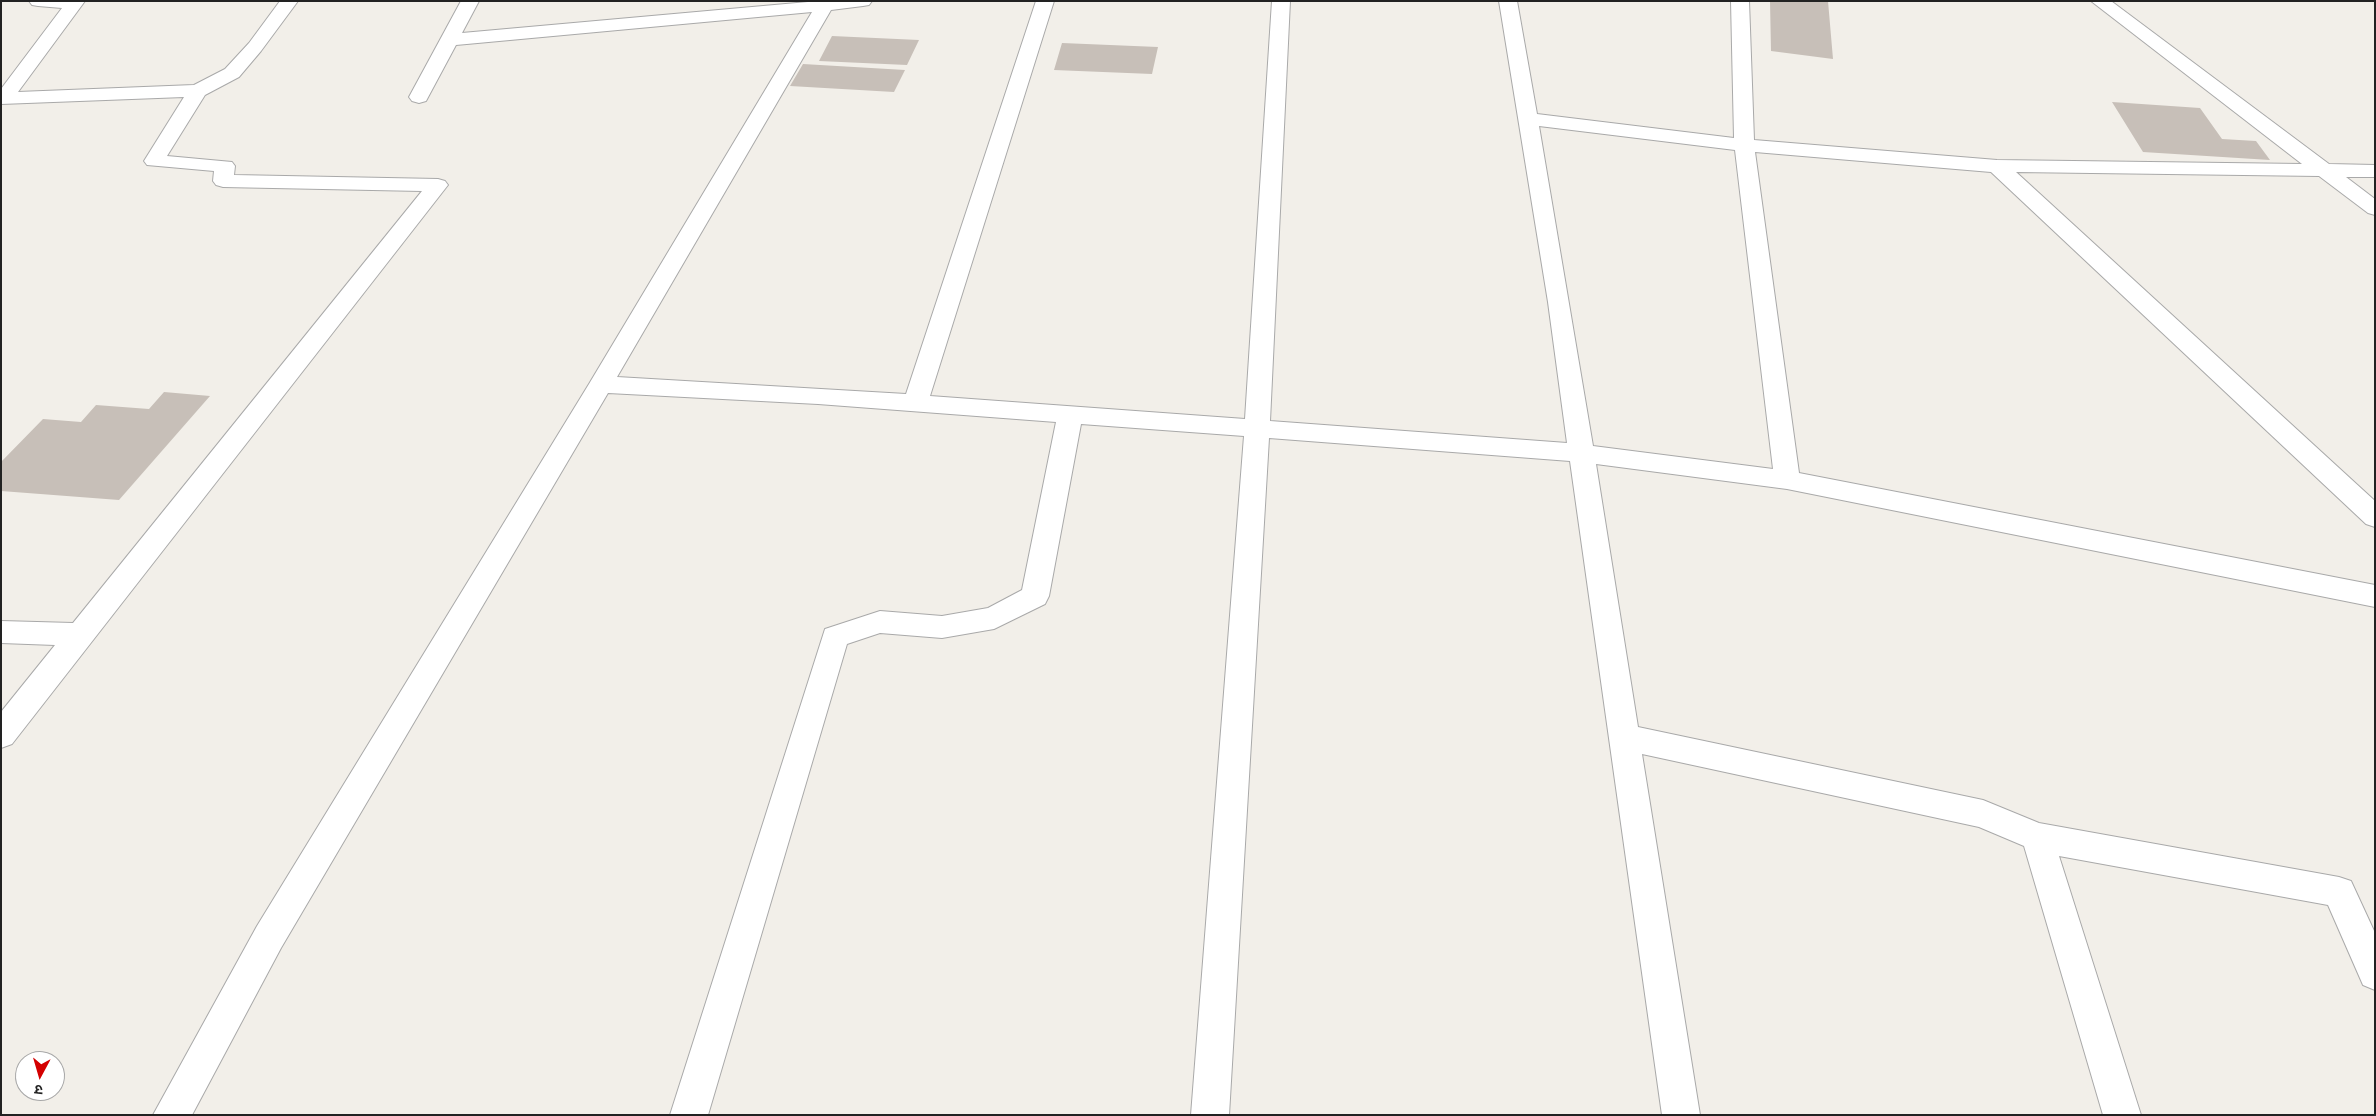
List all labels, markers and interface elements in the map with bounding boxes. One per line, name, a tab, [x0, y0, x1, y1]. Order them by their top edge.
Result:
north arrow	[15, 1051, 65, 1101]
text: उ	[34, 1082, 43, 1099]

